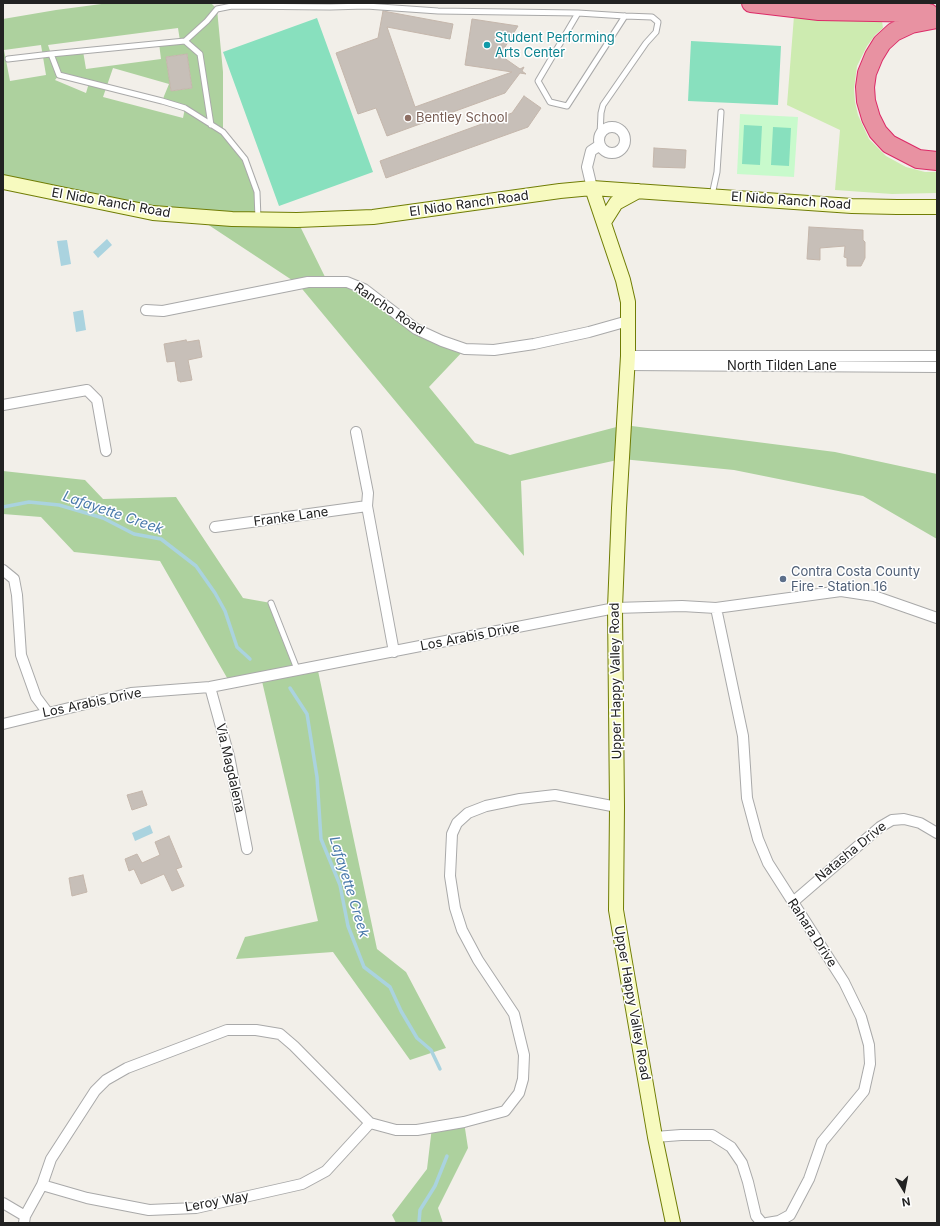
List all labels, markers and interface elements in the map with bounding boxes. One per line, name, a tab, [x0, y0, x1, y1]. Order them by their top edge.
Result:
place label: Student Performing Arts Center	[495, 30, 615, 61]
marker: Student Performing Arts Center	[482, 40, 492, 50]
place label: Bentley School	[416, 110, 508, 126]
marker: Bentley School	[403, 113, 413, 123]
street label: El Nido Ranch Road	[50, 185, 172, 221]
street label: El Nido Ranch Road	[408, 188, 530, 220]
street label: El Nido Ranch Road	[730, 189, 852, 213]
street label: Rancho Road	[351, 280, 427, 338]
street label: North Tilden Lane	[727, 358, 837, 374]
water label: Lafayette Creek	[61, 488, 165, 538]
street label: Franke Lane	[253, 504, 329, 530]
place label: Contra Costa County Fire - Station 16	[791, 564, 920, 595]
marker: Contra Costa County Fire - Station 16	[778, 574, 788, 584]
street label: Upper Happy Valley Road	[607, 602, 625, 760]
street label: Los Arabis Drive	[419, 620, 521, 654]
street label: Los Arabis Drive	[41, 685, 143, 721]
street label: Via Magdalena	[212, 722, 248, 814]
street label: Natasha Drive	[812, 819, 890, 885]
water label: Lafayette Creek	[326, 834, 372, 940]
street label: Rahara Drive	[784, 896, 840, 970]
street label: Upper Happy Valley Road	[611, 924, 653, 1082]
north arrow	[884, 1170, 924, 1210]
street label: Leroy Way	[184, 1189, 250, 1215]
text: N	[901, 1194, 911, 1209]

